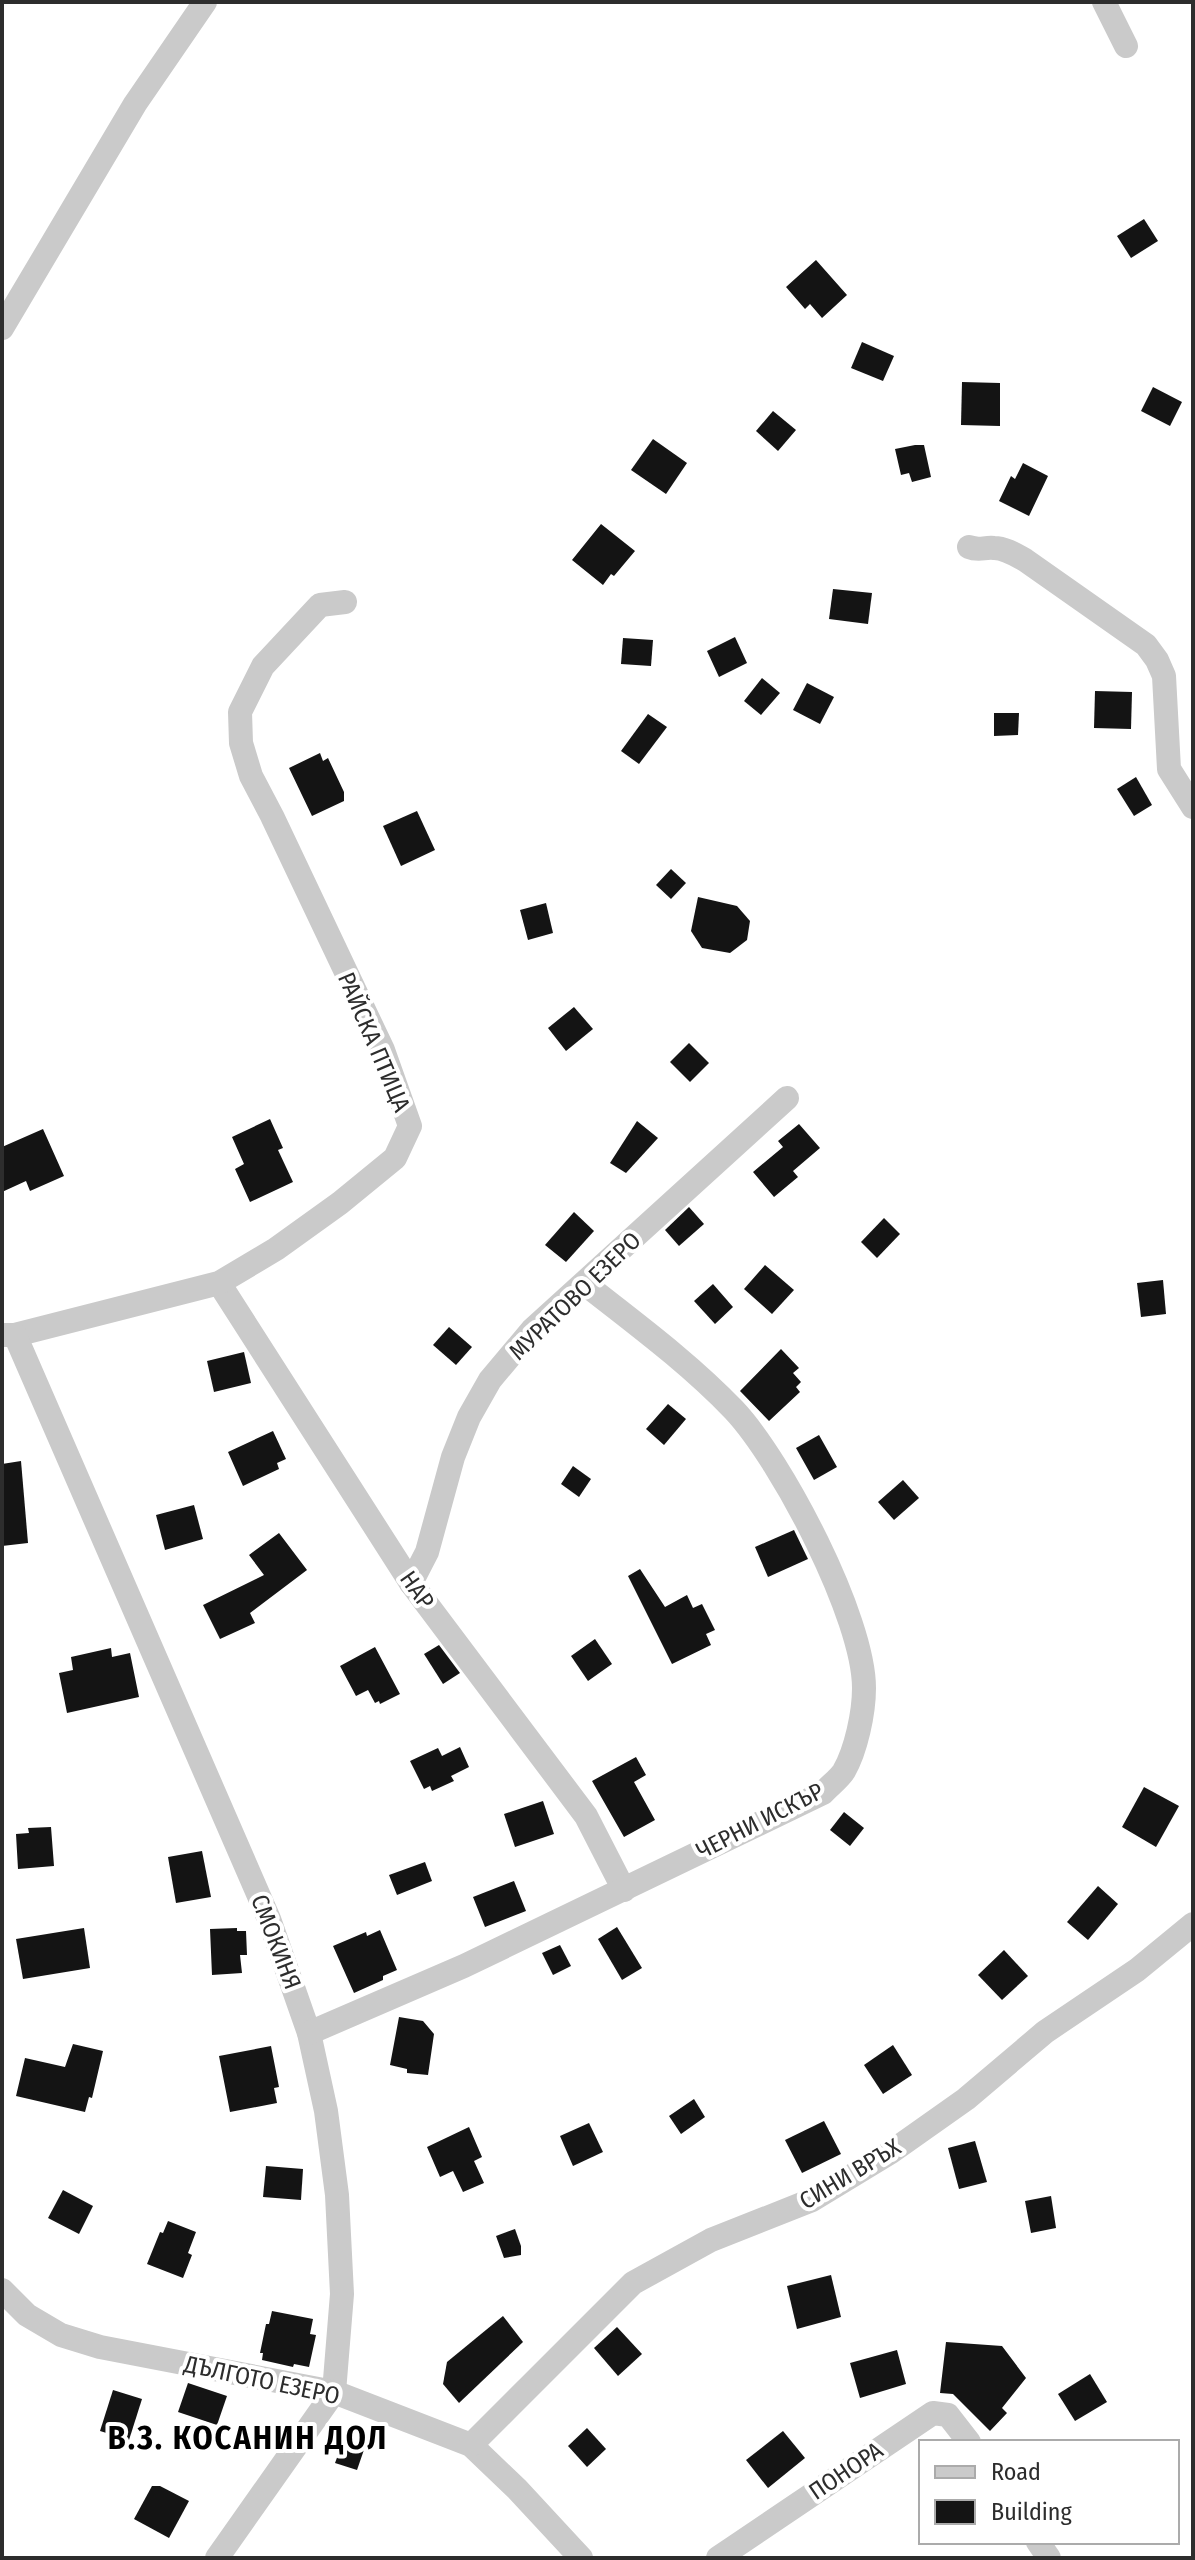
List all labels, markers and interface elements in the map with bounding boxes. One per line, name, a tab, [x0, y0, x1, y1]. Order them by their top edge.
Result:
street label: РАЙСКА ПТИЦА	[332, 968, 416, 1116]
street label: МУРАТОВО ЕЗЕРО	[504, 1226, 646, 1366]
street label: НАР	[394, 1566, 440, 1614]
street label: ЧЕРНИ ИСКЪР	[692, 1777, 828, 1865]
street label: СМОКИНЯ	[245, 1891, 307, 1993]
street label: СИНИ ВРЪХ	[794, 2133, 906, 2215]
street label: ДЪЛГОТО ЕЗЕРО	[181, 2350, 342, 2410]
district label: В.З. КОСАНИН ДОЛ	[108, 2419, 388, 2457]
street label: ПОНОРА	[804, 2436, 888, 2506]
legend	[919, 2440, 1179, 2544]
text: Road	[991, 2458, 1041, 2486]
text: Building	[991, 2498, 1073, 2526]

